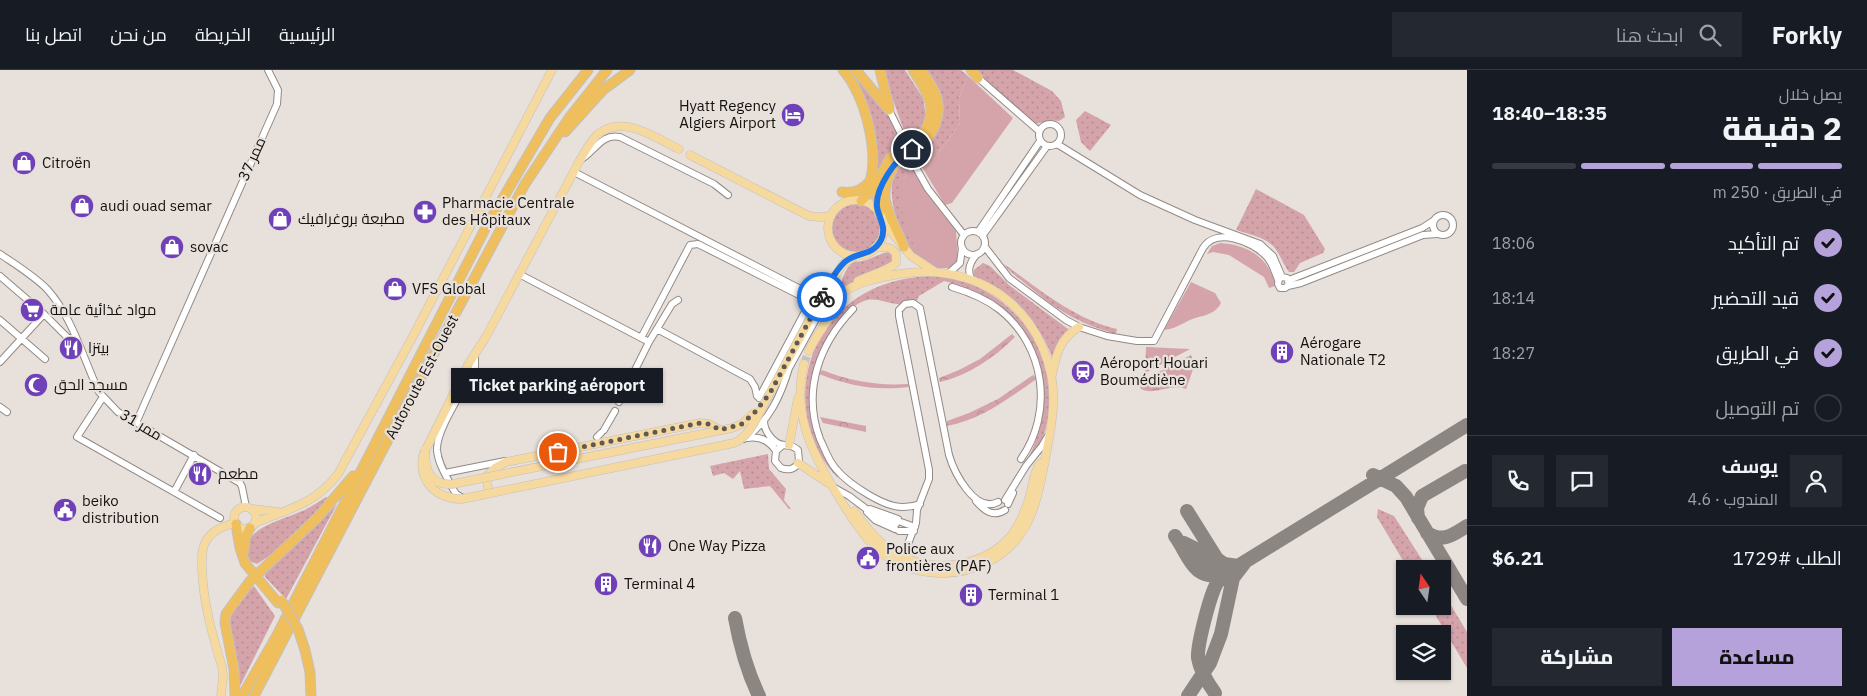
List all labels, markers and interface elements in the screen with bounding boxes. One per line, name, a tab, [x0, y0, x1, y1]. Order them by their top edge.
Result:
search box	[1392, 12, 1742, 57]
text: Forkly	[1772, 19, 1842, 51]
icon: search	[1696, 21, 1724, 49]
text: اتصل بنا	[25, 23, 82, 46]
text: من نحن	[110, 23, 167, 46]
text: الخريطة	[195, 23, 251, 46]
text: الرئيسية	[279, 23, 336, 46]
text: ابحث هنا	[1616, 23, 1684, 47]
text: يصل خلال	[1779, 84, 1842, 104]
place label: Hyatt Regency Algiers Airport	[679, 96, 777, 132]
text: 18:35–18:40	[1492, 101, 1607, 125]
hotel icon: Hyatt Regency Algiers Airport	[780, 102, 806, 128]
text: 2 دقيقة	[1722, 107, 1842, 149]
pin	[891, 128, 933, 170]
street label: ممر 37	[234, 134, 270, 184]
icon: home	[898, 135, 926, 163]
shop icon: Citroën	[11, 150, 37, 176]
place label: Citroën	[42, 153, 91, 172]
text: في الطريق · 250 m	[1713, 182, 1842, 202]
shop icon: audi ouad semar	[69, 193, 95, 219]
place label: Pharmacie Centrale des Hôpitaux	[442, 193, 574, 229]
place label: audi ouad semar	[100, 196, 212, 215]
pharmacy icon: Pharmacie Centrale des Hôpitaux	[412, 199, 438, 225]
shop icon: مطبعة بروغرافيك	[267, 206, 293, 232]
place label: مطبعة بروغرافيك	[298, 209, 405, 228]
icon: check	[1814, 229, 1842, 257]
text: تم التأكيد	[1728, 231, 1799, 255]
text: 18:06	[1492, 233, 1535, 253]
shop icon: sovac	[159, 234, 185, 260]
place label: sovac	[190, 237, 229, 256]
courier	[797, 272, 847, 322]
shop icon: VFS Global	[382, 276, 408, 302]
place label: VFS Global	[412, 279, 485, 298]
icon: bike	[808, 283, 836, 311]
icon: check	[1814, 284, 1842, 312]
text: قيد التحضير	[1712, 286, 1799, 310]
text: 18:14	[1492, 288, 1535, 308]
supermarket icon: مواد غذائية عامة	[19, 297, 45, 323]
place label: مواد غذائية عامة	[50, 300, 156, 319]
street label: Autoroute Est-Ouest	[381, 311, 462, 442]
place label: Aérogare Nationale T2	[1300, 333, 1386, 369]
restaurant icon: بيتزا	[58, 335, 84, 361]
place label: بيتزا	[88, 338, 109, 357]
building icon: Aérogare Nationale T2	[1269, 339, 1295, 365]
icon: check	[1814, 339, 1842, 367]
text: في الطريق	[1716, 341, 1799, 365]
text: 18:27	[1492, 343, 1535, 363]
place label: Aéroport Houari Boumédiène	[1100, 353, 1208, 389]
station icon: Aéroport Houari Boumédiène	[1070, 359, 1096, 385]
callout: Ticket parking aéroport	[452, 367, 664, 402]
mosque icon: مسجد الحق	[23, 372, 49, 398]
place label: مسجد الحق	[54, 375, 128, 395]
text: Ticket parking aéroport	[469, 375, 645, 395]
text: تم التوصيل	[1716, 396, 1799, 420]
street label: ممر 31	[117, 405, 166, 445]
pin	[537, 431, 579, 473]
icon: bag	[544, 438, 572, 466]
text: يوسف	[1722, 454, 1778, 478]
button: phone	[1492, 455, 1544, 507]
button: chat	[1556, 455, 1608, 507]
button: person	[1790, 455, 1842, 507]
restaurant icon: مطعم	[187, 461, 213, 487]
place label: مطعم	[218, 464, 258, 484]
text: المندوب · 4.6	[1688, 489, 1778, 509]
place label: beiko distribution	[82, 491, 159, 527]
public building icon: beiko distribution	[52, 497, 78, 523]
restaurant icon: One Way Pizza	[637, 533, 663, 559]
place label: One Way Pizza	[668, 536, 766, 555]
place label: Police aux frontières (PAF)	[886, 539, 992, 575]
public building icon: Police aux frontières (PAF)	[855, 545, 881, 571]
text: $6.21	[1492, 546, 1544, 570]
text: الطلب #1729	[1732, 546, 1842, 570]
north arrow	[1396, 560, 1451, 615]
map controls	[1396, 560, 1451, 680]
building icon: Terminal 4	[593, 571, 619, 597]
place label: Terminal 4	[624, 574, 695, 593]
building icon: Terminal 1	[958, 582, 984, 608]
place label: Terminal 1	[988, 585, 1059, 604]
button: layers	[1396, 625, 1451, 680]
button: مشاركة	[1492, 628, 1662, 686]
button: مساعدة	[1672, 628, 1842, 686]

